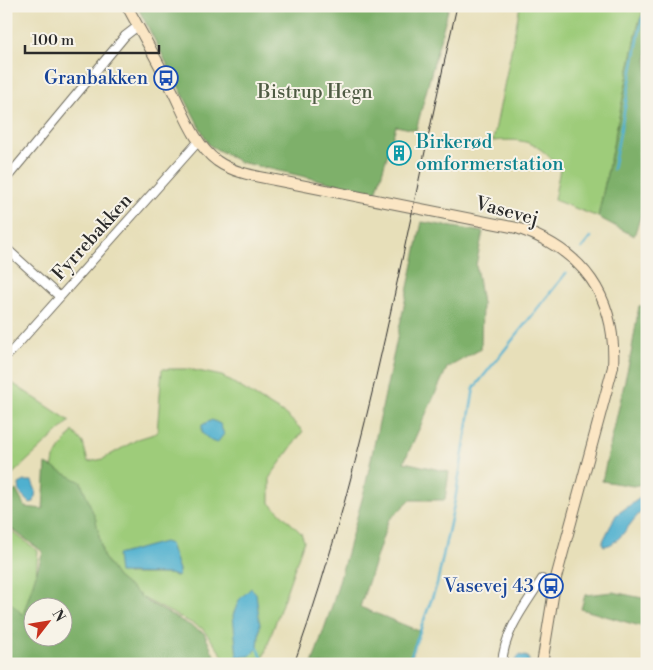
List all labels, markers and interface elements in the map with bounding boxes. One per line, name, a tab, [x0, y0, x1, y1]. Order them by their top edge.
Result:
scale bar	[25, 22, 159, 54]
text: 100 m	[32, 31, 74, 50]
bus stop icon: Granbakken	[153, 65, 179, 91]
place label: Granbakken	[44, 66, 148, 90]
park label: Bistrup Hegn	[256, 80, 373, 104]
place label: Birkerød omformerstation	[415, 130, 564, 176]
building icon: Birkerød omformerstation	[386, 140, 412, 166]
street label: Fyrrebakken	[47, 188, 137, 286]
street label: Vasevej	[472, 191, 541, 231]
bus stop icon: Vasevej 43	[538, 573, 564, 599]
place label: Vasevej 43	[443, 574, 534, 598]
north arrow	[22, 598, 72, 648]
text: N	[48, 606, 69, 625]

